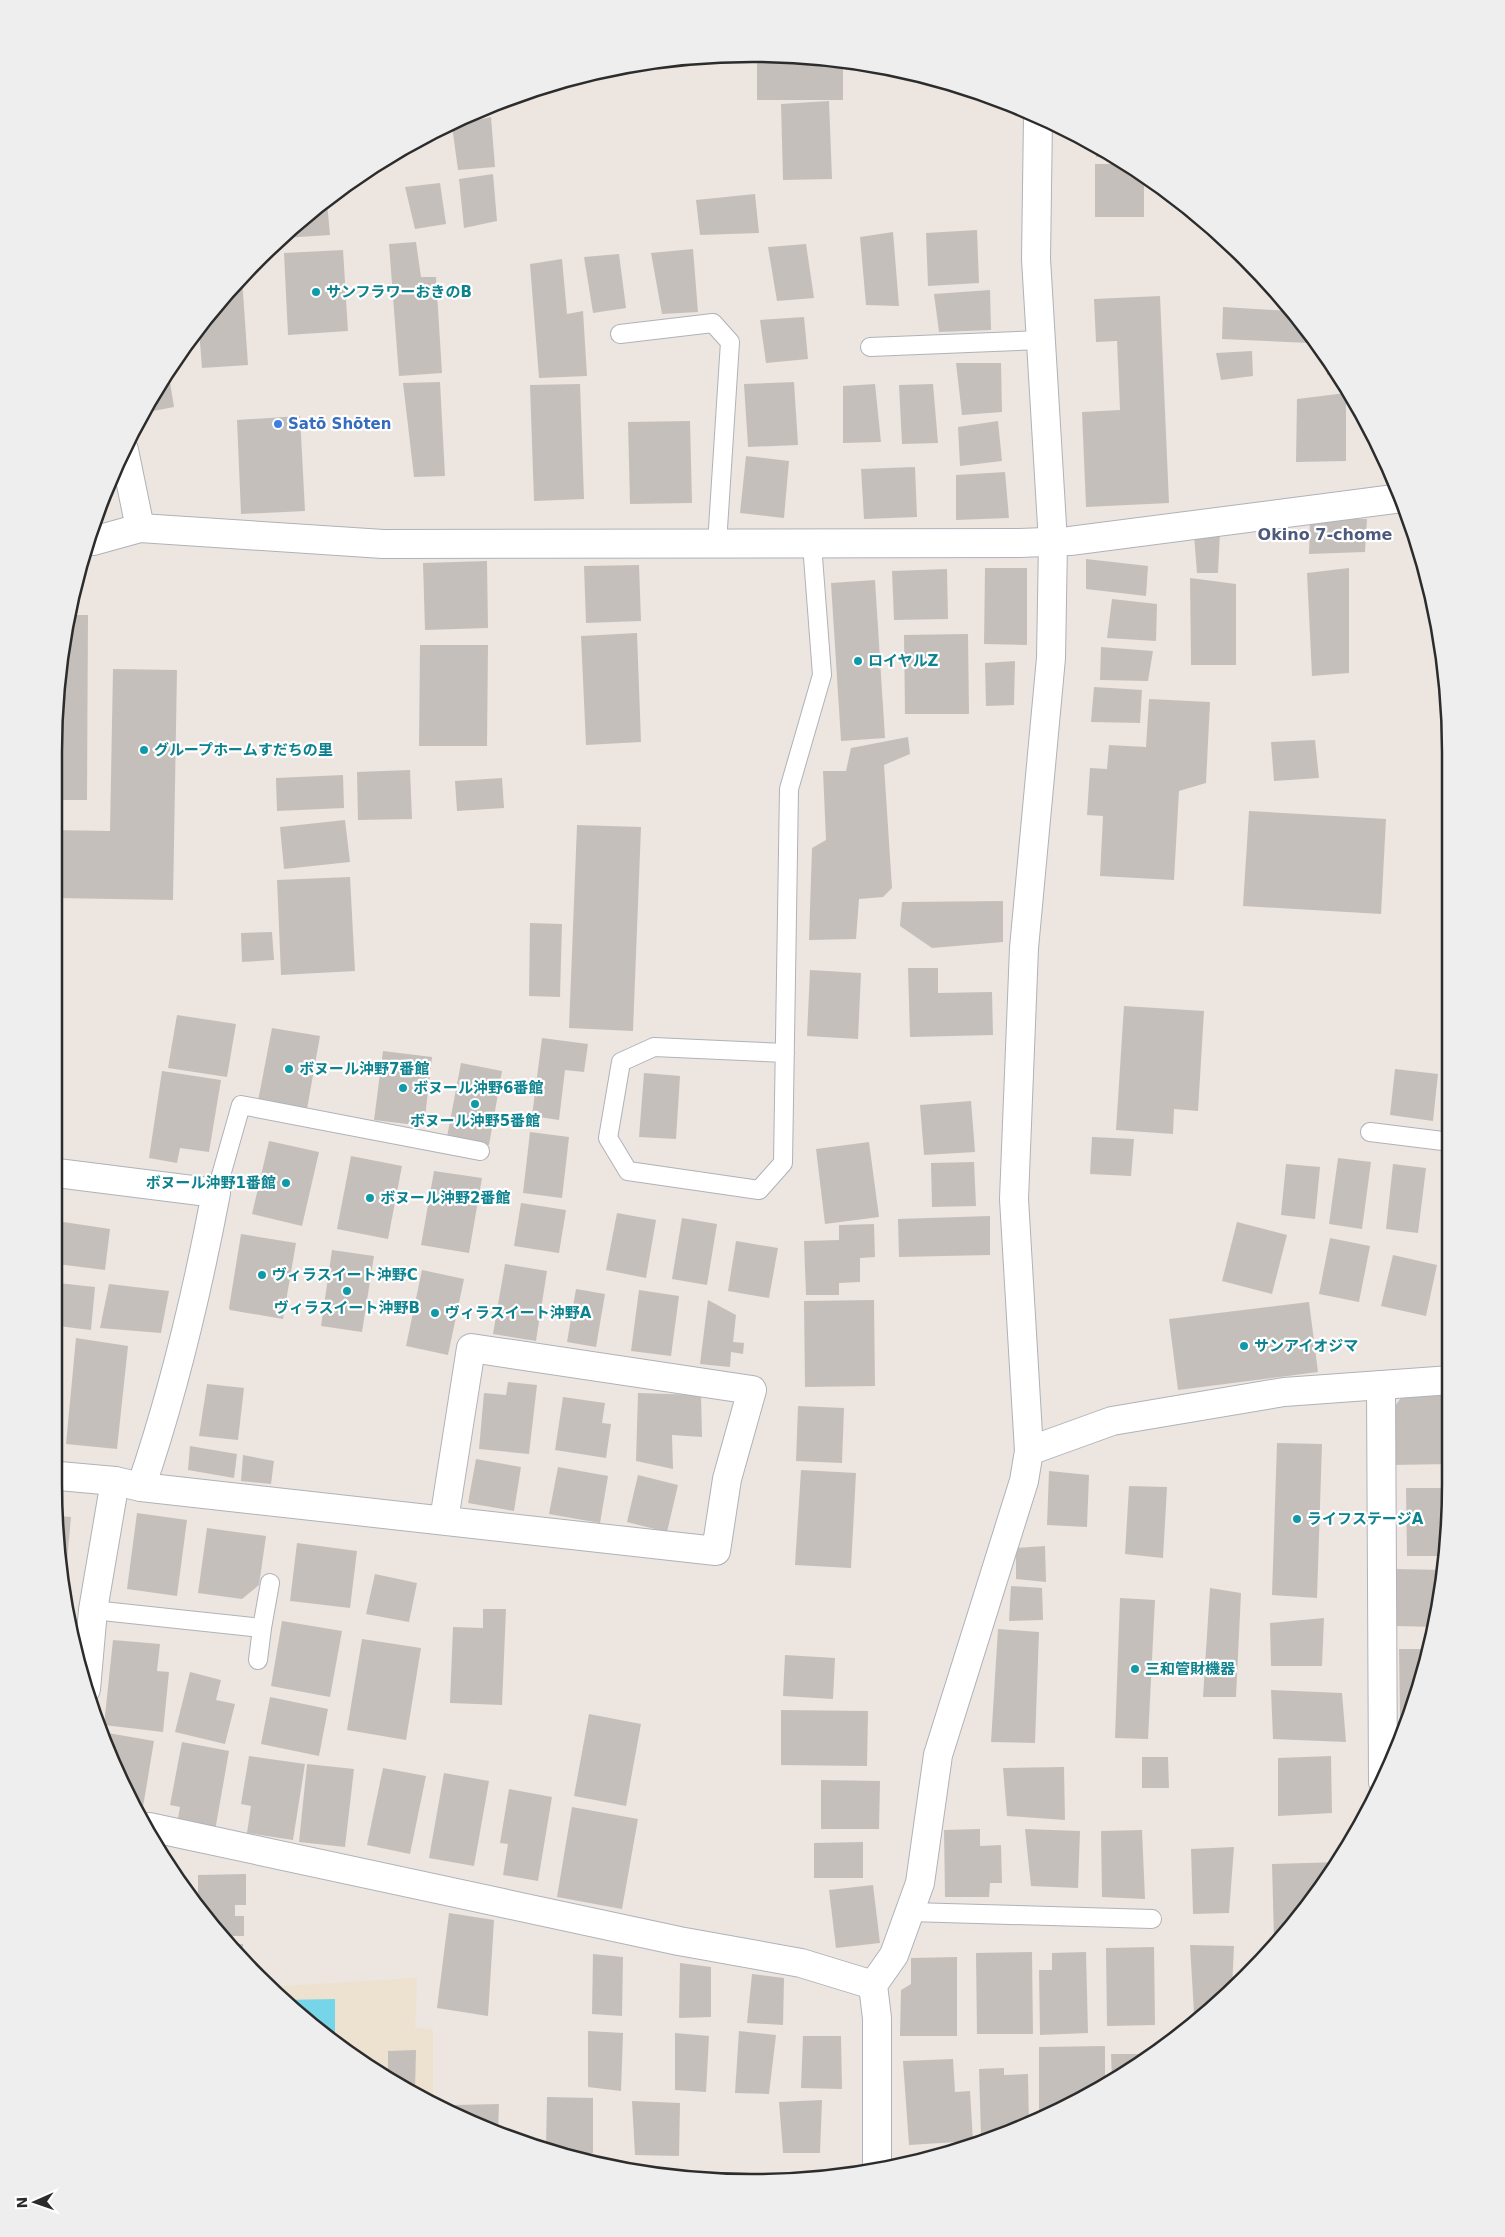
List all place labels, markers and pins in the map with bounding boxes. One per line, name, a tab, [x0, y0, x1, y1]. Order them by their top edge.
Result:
place label: サンフラワーおきのB	[326, 283, 472, 301]
marker: サンフラワーおきのB	[310, 286, 322, 298]
place label: Satō Shōten	[288, 415, 391, 433]
marker: Satō Shōten	[272, 418, 284, 430]
place label: ロイヤルZ	[868, 652, 939, 670]
marker: ロイヤルZ	[852, 655, 864, 667]
place label: グループホームすだちの里	[154, 741, 333, 759]
marker: グループホームすだちの里	[138, 744, 150, 756]
place label: ボヌール沖野7番館	[299, 1060, 429, 1078]
marker: ボヌール沖野7番館	[283, 1063, 295, 1075]
place label: ボヌール沖野6番館	[413, 1079, 543, 1097]
marker: ボヌール沖野6番館	[397, 1082, 409, 1094]
marker: ボヌール沖野5番館	[469, 1098, 481, 1110]
place label: ボヌール沖野5番館	[410, 1112, 540, 1130]
place label: ボヌール沖野1番館	[146, 1174, 276, 1192]
marker: ボヌール沖野1番館	[280, 1177, 292, 1189]
place label: ボヌール沖野2番館	[380, 1189, 510, 1207]
marker: ボヌール沖野2番館	[364, 1192, 376, 1204]
place label: ヴィラスイート沖野C	[272, 1266, 418, 1284]
marker: ヴィラスイート沖野C	[256, 1269, 268, 1281]
marker: ヴィラスイート沖野B	[341, 1285, 353, 1297]
place label: ヴィラスイート沖野B	[274, 1299, 420, 1317]
place label: ヴィラスイート沖野A	[445, 1304, 592, 1322]
marker: ヴィラスイート沖野A	[429, 1307, 441, 1319]
place label: サンアイオジマ	[1254, 1337, 1358, 1355]
marker: サンアイオジマ	[1238, 1340, 1250, 1352]
place label: ライフステージA	[1307, 1510, 1424, 1528]
marker: ライフステージA	[1291, 1513, 1303, 1525]
place label: 三和管財機器	[1145, 1660, 1236, 1678]
marker: 三和管財機器	[1129, 1663, 1141, 1675]

